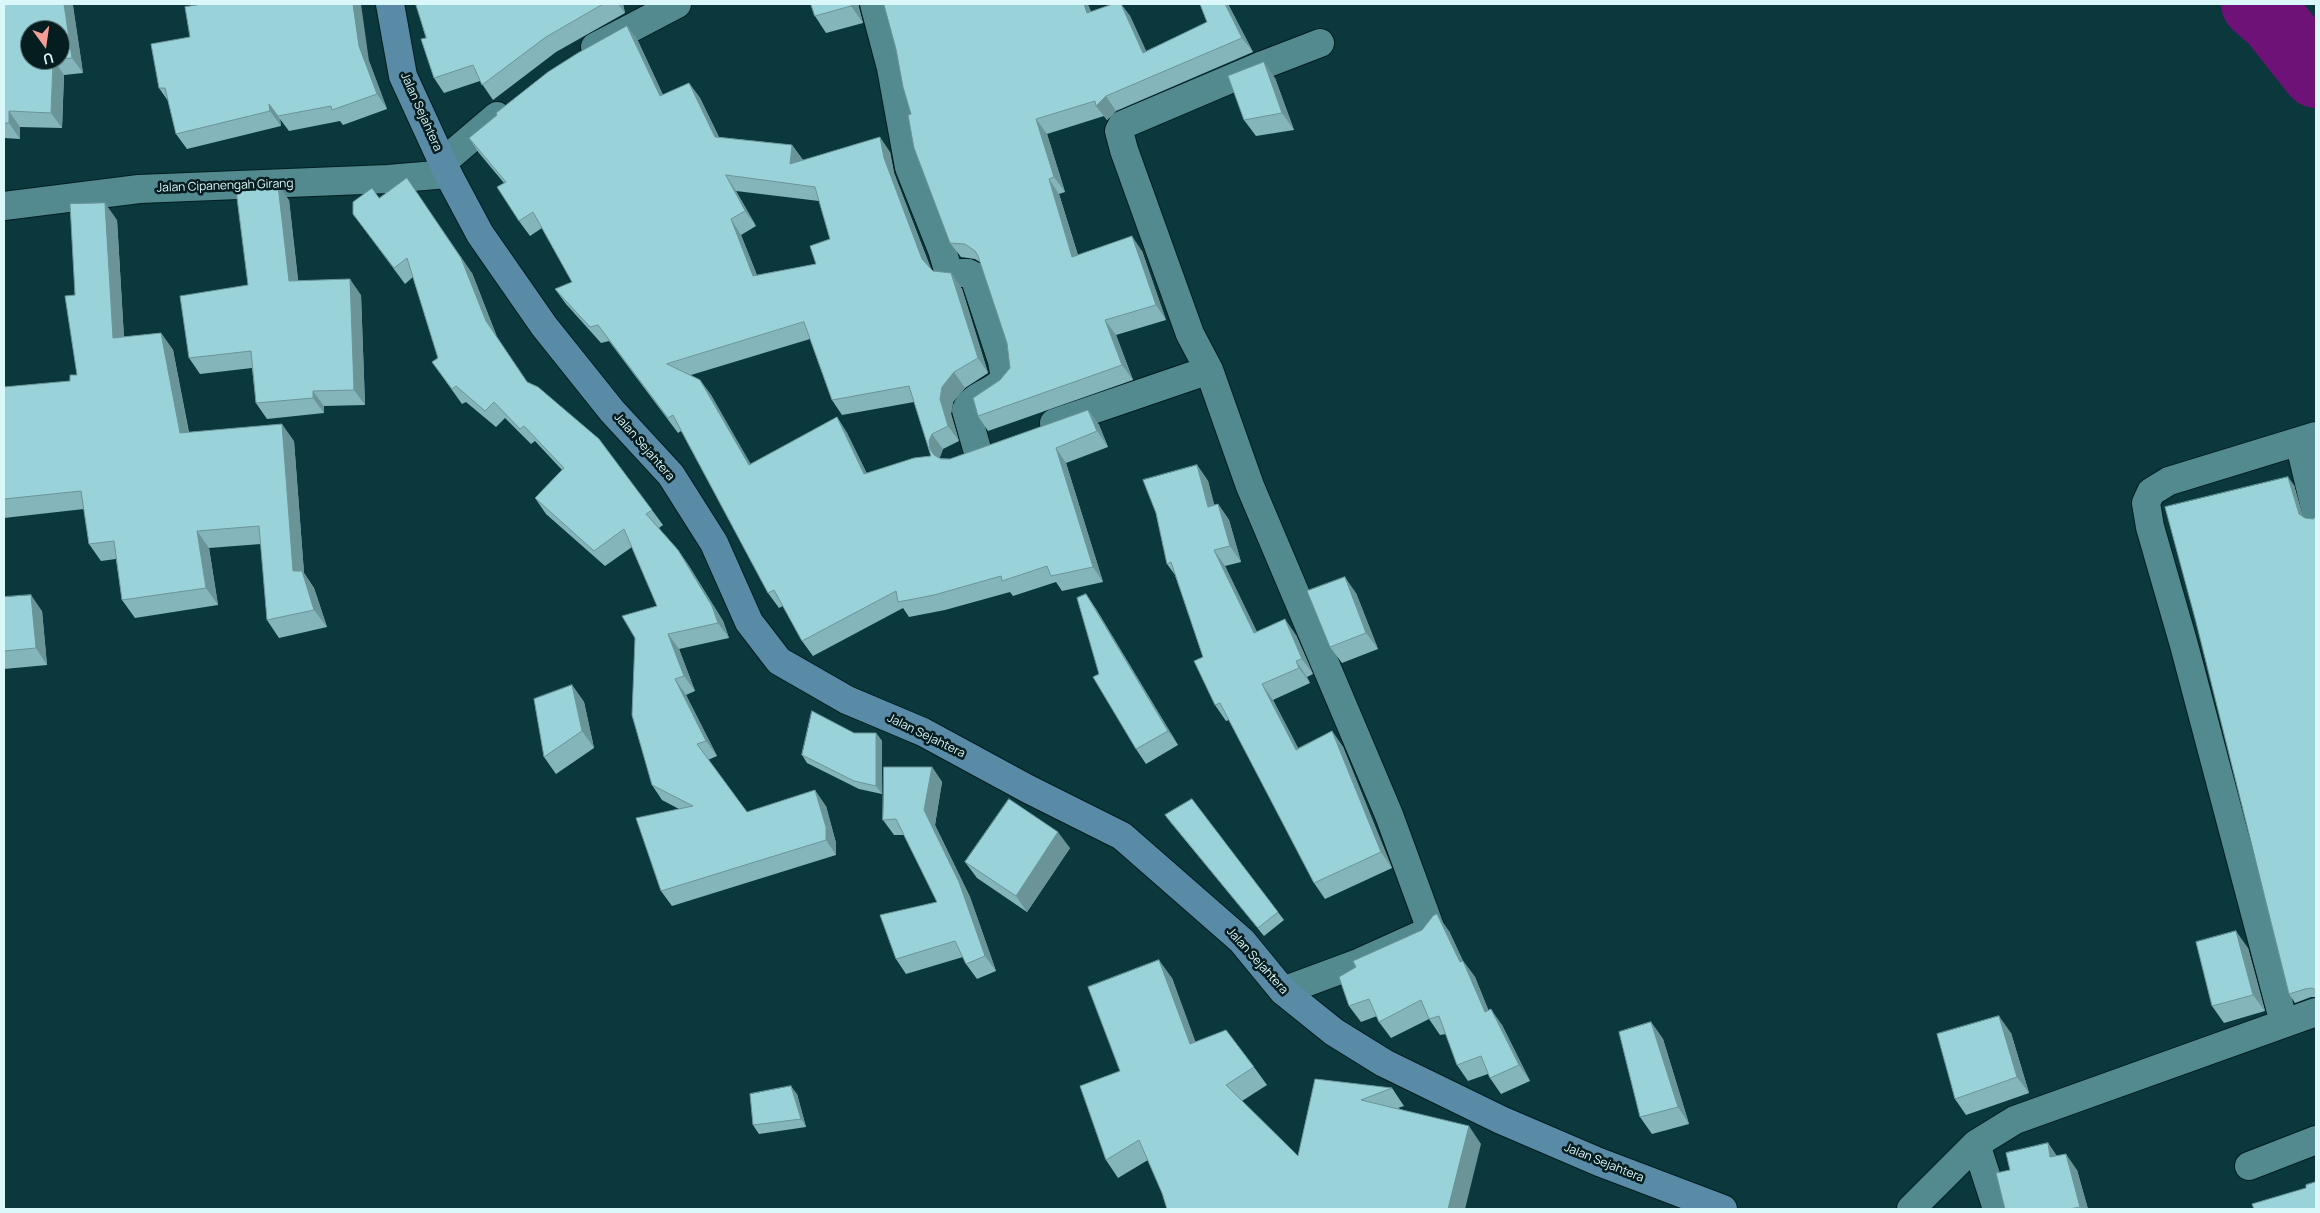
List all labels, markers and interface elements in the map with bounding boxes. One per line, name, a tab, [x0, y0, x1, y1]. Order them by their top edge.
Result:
north arrow	[20, 20, 70, 70]
text: U	[41, 49, 56, 70]
street label: Jalan Sejahtera	[397, 70, 445, 154]
street label: Jalan Cipanengah Girang	[156, 176, 294, 196]
street label: Jalan Sejahtera	[611, 410, 677, 484]
street label: Jalan Sejahtera	[885, 711, 967, 761]
street label: Jalan Sejahtera	[1223, 925, 1291, 997]
street label: Jalan Sejahtera	[1562, 1140, 1646, 1186]

